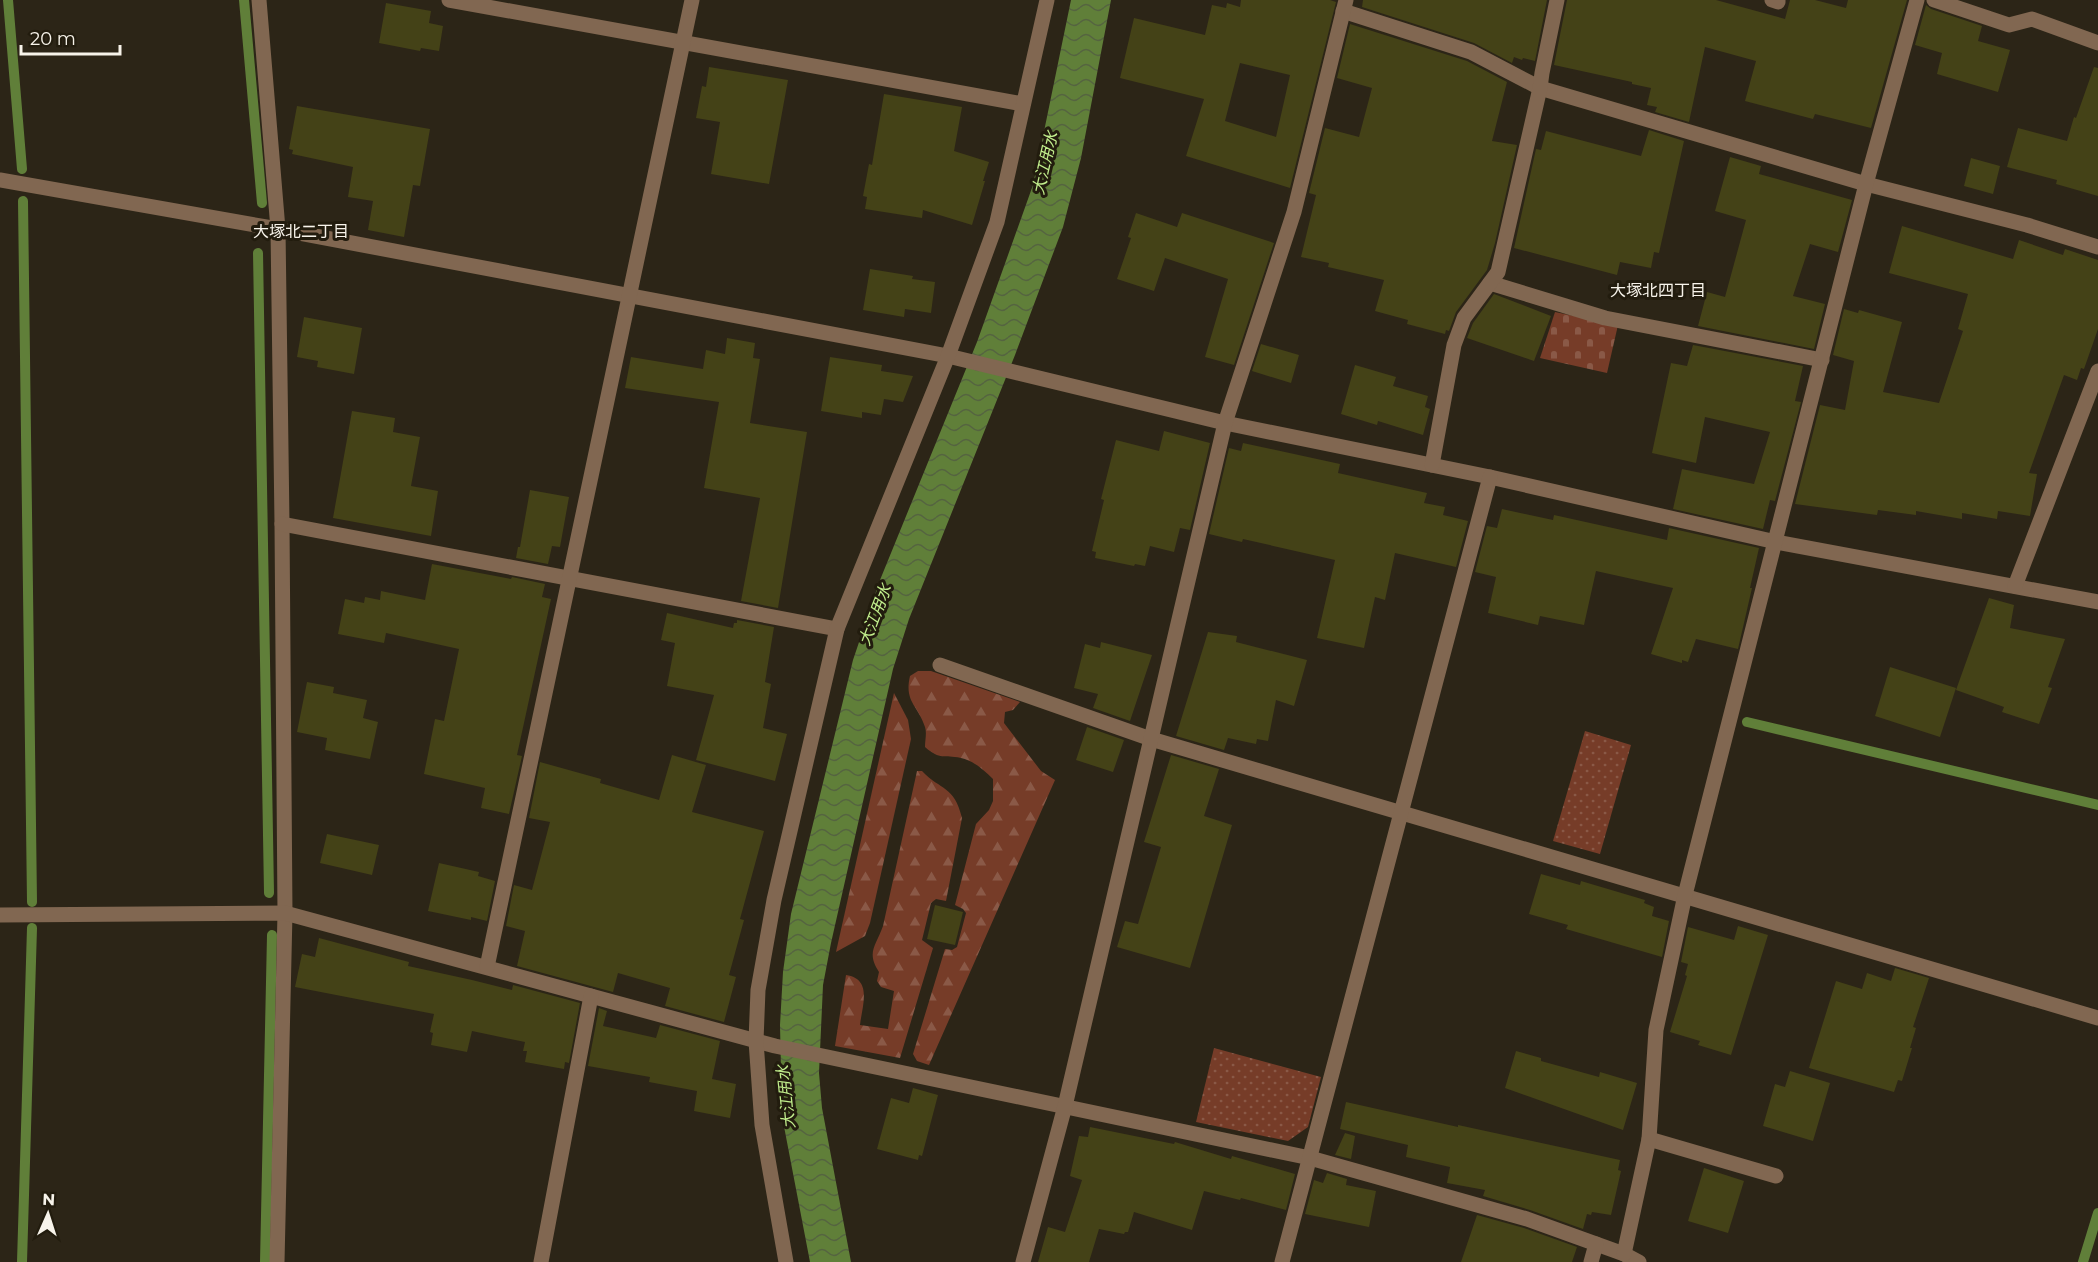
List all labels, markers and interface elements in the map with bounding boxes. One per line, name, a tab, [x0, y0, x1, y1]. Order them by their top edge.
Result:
scale bar	[21, 18, 120, 56]
text: 20 m	[30, 28, 76, 50]
water label: 大江用水	[1029, 128, 1062, 196]
district label: 大塚北二丁目	[253, 222, 349, 241]
district label: 大塚北四丁目	[1610, 281, 1706, 300]
water label: 大江用水	[855, 580, 896, 648]
water label: 大江用水	[773, 1062, 799, 1130]
north arrow	[18, 1184, 78, 1244]
text: N	[42, 1190, 56, 1209]

